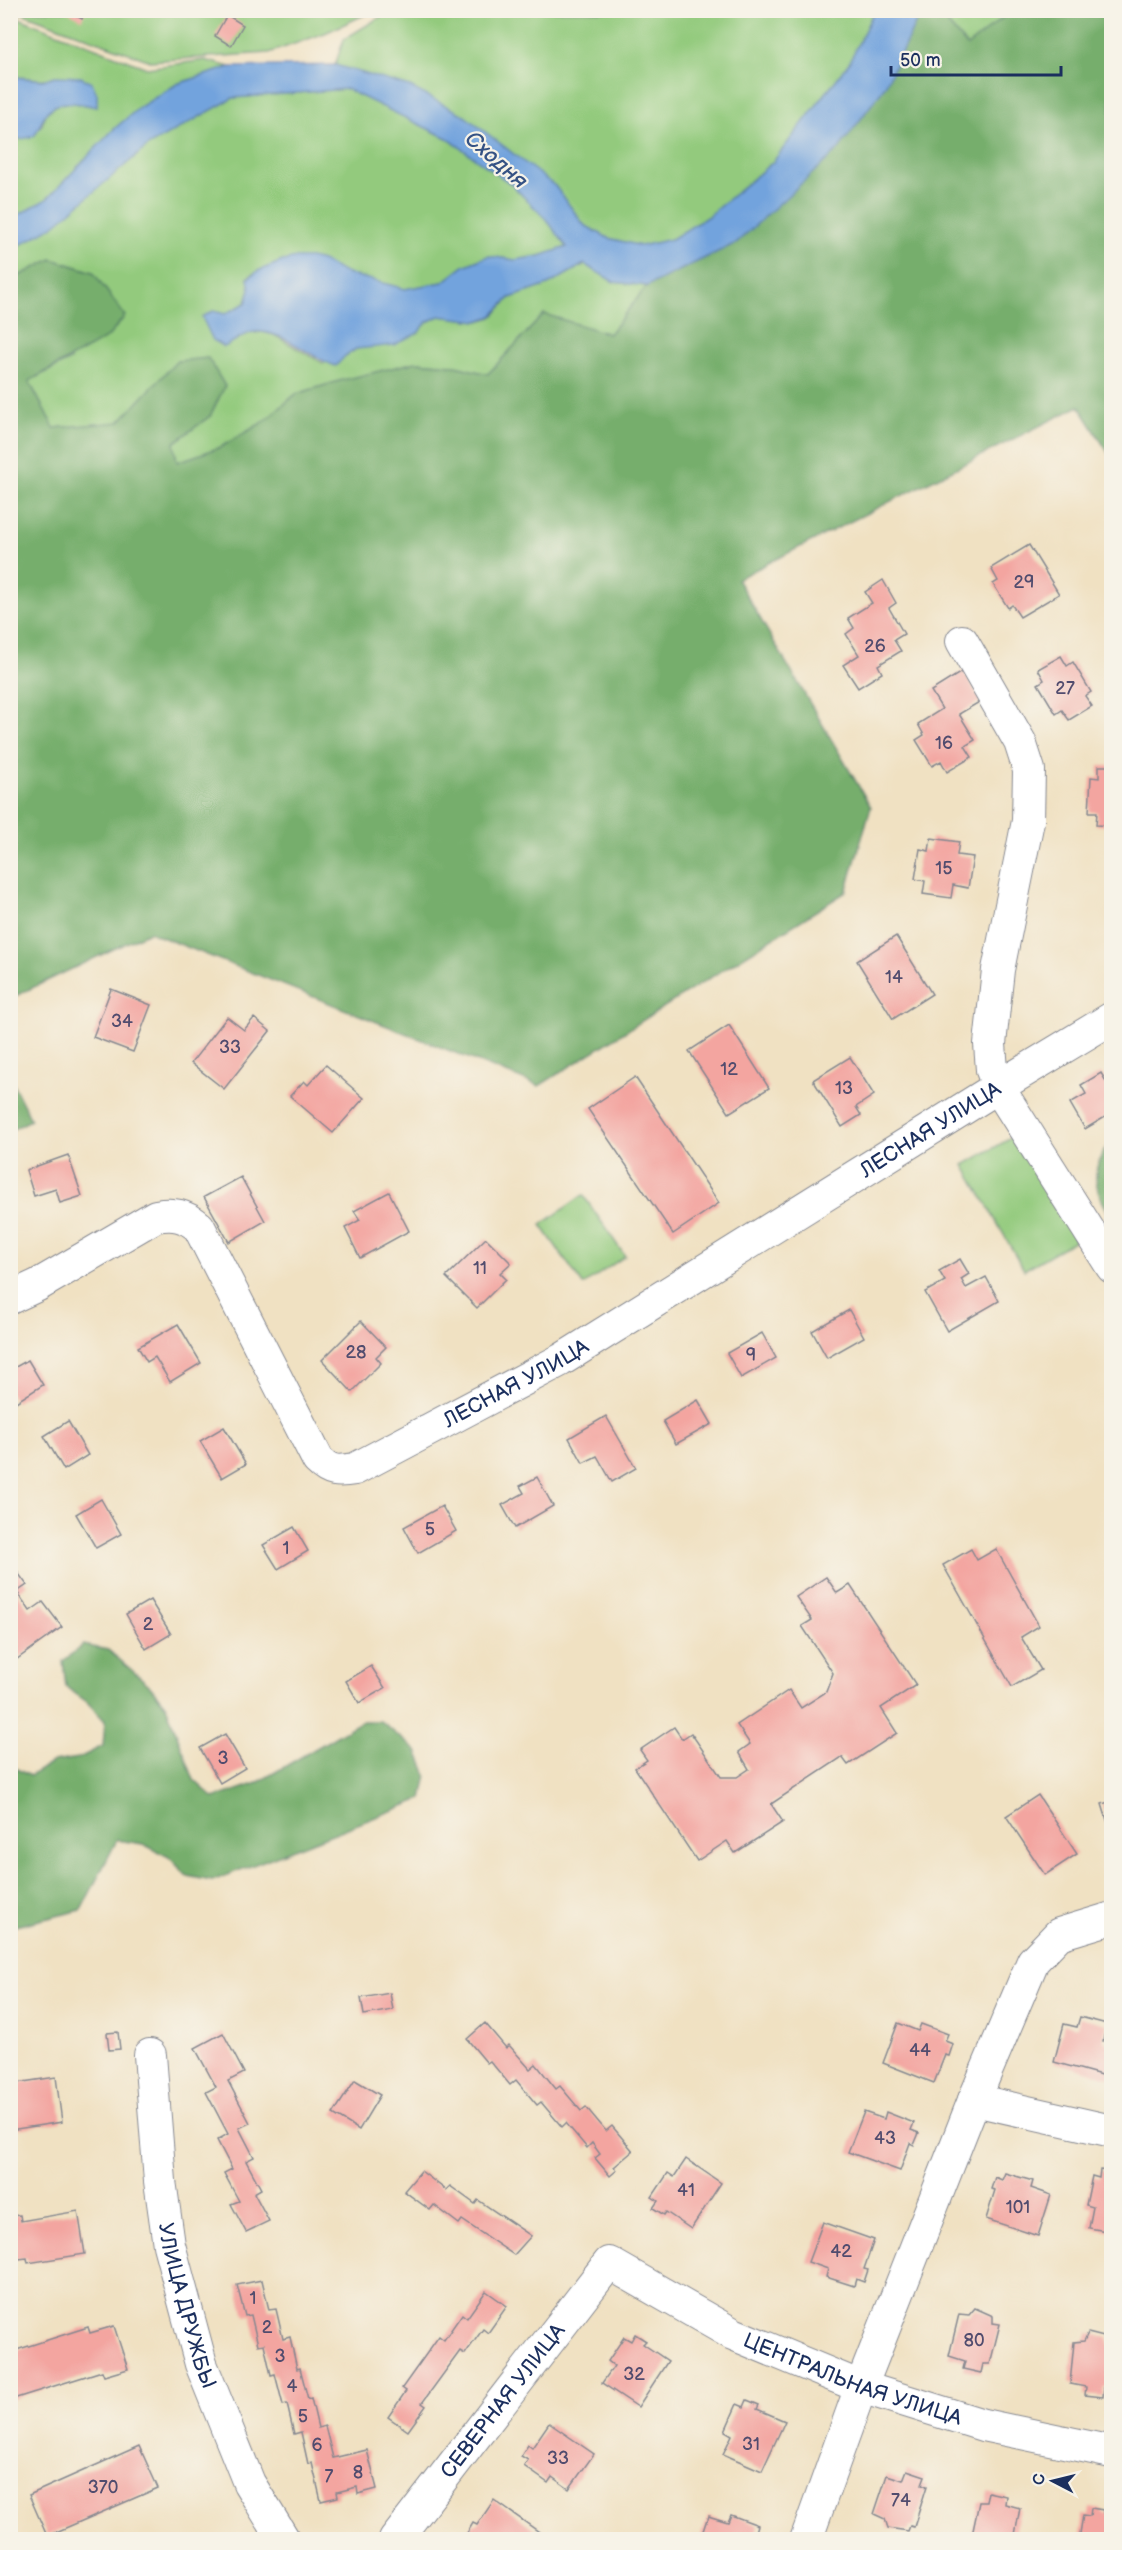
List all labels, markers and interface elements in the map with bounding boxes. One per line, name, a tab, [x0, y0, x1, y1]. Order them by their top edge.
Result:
scale bar	[891, 39, 1060, 77]
text: 50 m	[900, 50, 941, 71]
water label: Сходня	[459, 126, 533, 195]
house number: 29	[1013, 572, 1035, 593]
house number: 26	[864, 636, 886, 657]
house number: 27	[1055, 678, 1075, 699]
house number: 16	[935, 733, 953, 754]
house number: 15	[935, 858, 953, 879]
house number: 14	[885, 967, 903, 988]
house number: 34	[111, 1011, 133, 1032]
house number: 33	[219, 1037, 241, 1058]
house number: 12	[720, 1059, 738, 1080]
street label: ЛЕСНАЯ УЛИЦА	[855, 1076, 1006, 1184]
house number: 13	[835, 1078, 853, 1099]
house number: 11	[473, 1258, 487, 1279]
street label: ЛЕСНАЯ УЛИЦА	[438, 1334, 594, 1433]
house number: 28	[345, 1342, 367, 1363]
house number: 9	[746, 1345, 756, 1366]
house number: 5	[425, 1519, 435, 1540]
house number: 1	[283, 1538, 289, 1559]
house number: 2	[143, 1614, 154, 1635]
house number: 3	[217, 1748, 229, 1769]
house number: 44	[909, 2040, 931, 2061]
house number: 43	[874, 2128, 896, 2149]
house number: 41	[677, 2180, 695, 2201]
house number: 101	[1006, 2197, 1030, 2218]
street label: УЛИЦА ДРУЖБЫ	[153, 2221, 222, 2392]
house number: 42	[830, 2241, 852, 2262]
house number: 1	[250, 2288, 256, 2309]
house number: 2	[262, 2317, 273, 2338]
street label: СЕВЕРНАЯ УЛИЦА	[436, 2319, 571, 2483]
street label: ЦЕНТРАЛЬНАЯ УЛИЦА	[740, 2328, 965, 2431]
house number: 80	[963, 2330, 985, 2351]
house number: 3	[274, 2346, 286, 2367]
house number: 32	[623, 2364, 645, 2385]
house number: 4	[287, 2376, 298, 2397]
house number: 5	[298, 2406, 308, 2427]
house number: 31	[742, 2434, 760, 2455]
house number: 6	[312, 2435, 323, 2456]
house number: 33	[547, 2448, 569, 2469]
north arrow	[1023, 2451, 1083, 2511]
house number: 8	[353, 2462, 363, 2483]
house number: 7	[325, 2466, 334, 2487]
text: С	[1029, 2473, 1050, 2486]
house number: 370	[88, 2477, 118, 2498]
house number: 74	[891, 2490, 911, 2511]

